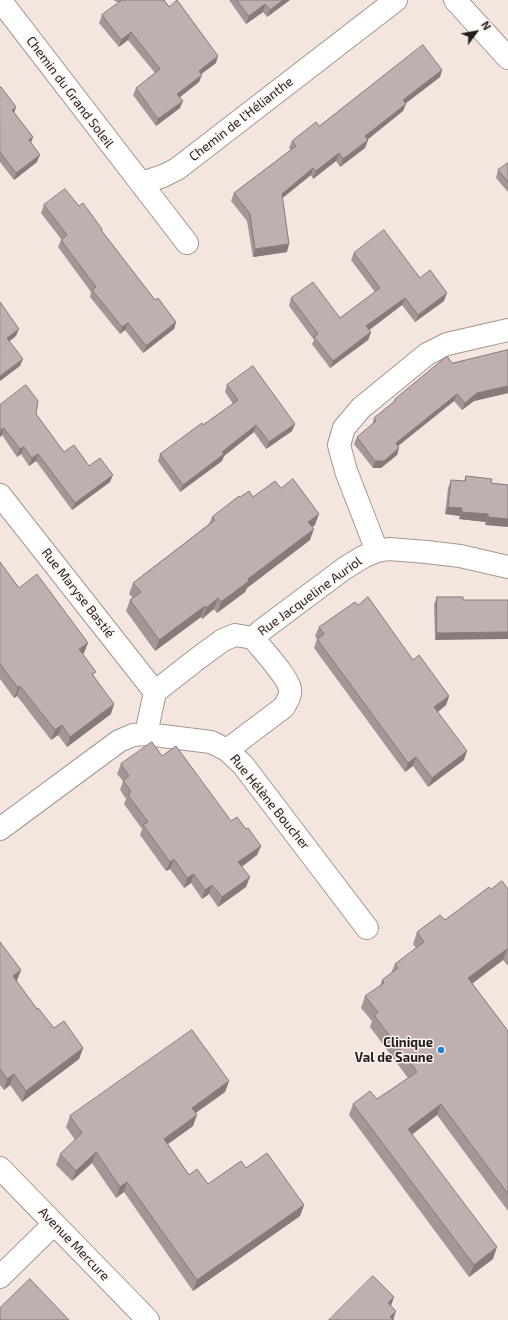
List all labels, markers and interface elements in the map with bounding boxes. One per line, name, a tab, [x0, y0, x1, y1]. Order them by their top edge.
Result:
north arrow	[456, 12, 496, 52]
text: N	[479, 19, 494, 32]
street label: Chemin du Grand Soleil	[23, 33, 117, 151]
street label: Chemin de l'Hélianthe	[186, 74, 296, 164]
street label: Rue Maryse Bastié	[38, 545, 118, 641]
street label: Rue Jacqueline Auriol	[255, 553, 365, 639]
street label: Rue Hélène Boucher	[227, 751, 313, 853]
place label: Clinique Val de Saune	[355, 1035, 433, 1066]
marker: Clinique Val de Saune	[436, 1045, 446, 1055]
street label: Avenue Mercure	[35, 1204, 113, 1284]

